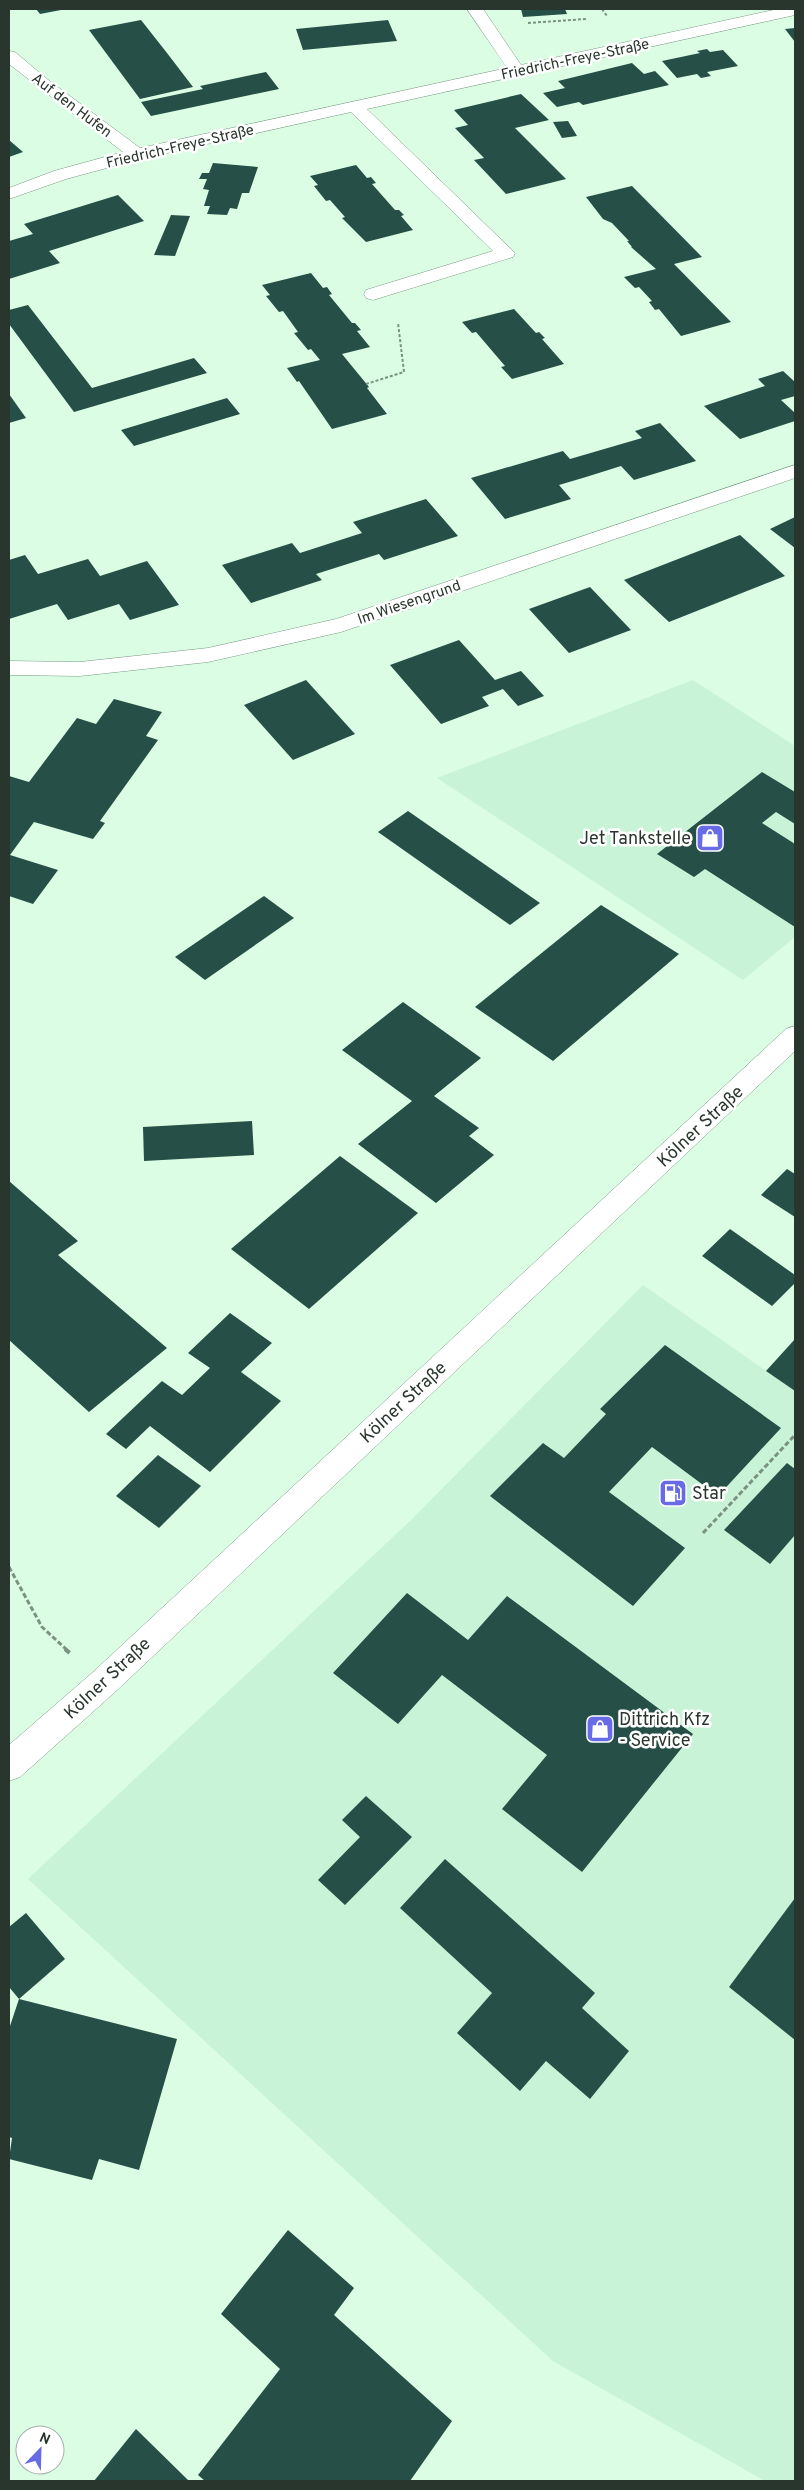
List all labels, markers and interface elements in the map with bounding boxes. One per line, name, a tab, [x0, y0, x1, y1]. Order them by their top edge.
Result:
street label: Friedrich-Freye-Straße	[499, 35, 651, 85]
street label: Auf den Hufen	[27, 70, 115, 143]
street label: Friedrich-Freye-Straße	[105, 121, 256, 174]
street label: Im Wiesengrund	[355, 577, 464, 630]
shop icon: Jet Tankstelle	[695, 823, 725, 853]
place label: Jet Tankstelle	[579, 828, 691, 851]
street label: Kölner Straße	[653, 1081, 749, 1173]
street label: Kölner Straße	[356, 1357, 452, 1449]
fuel station icon: Star	[658, 1478, 688, 1508]
place label: Star	[692, 1483, 726, 1506]
street label: Kölner Straße	[60, 1633, 156, 1725]
place label: Dittrich Kfz - Service	[619, 1709, 710, 1753]
shop icon: Dittrich Kfz - Service	[585, 1714, 615, 1744]
north arrow	[15, 2425, 65, 2475]
text: N	[37, 2430, 52, 2449]

